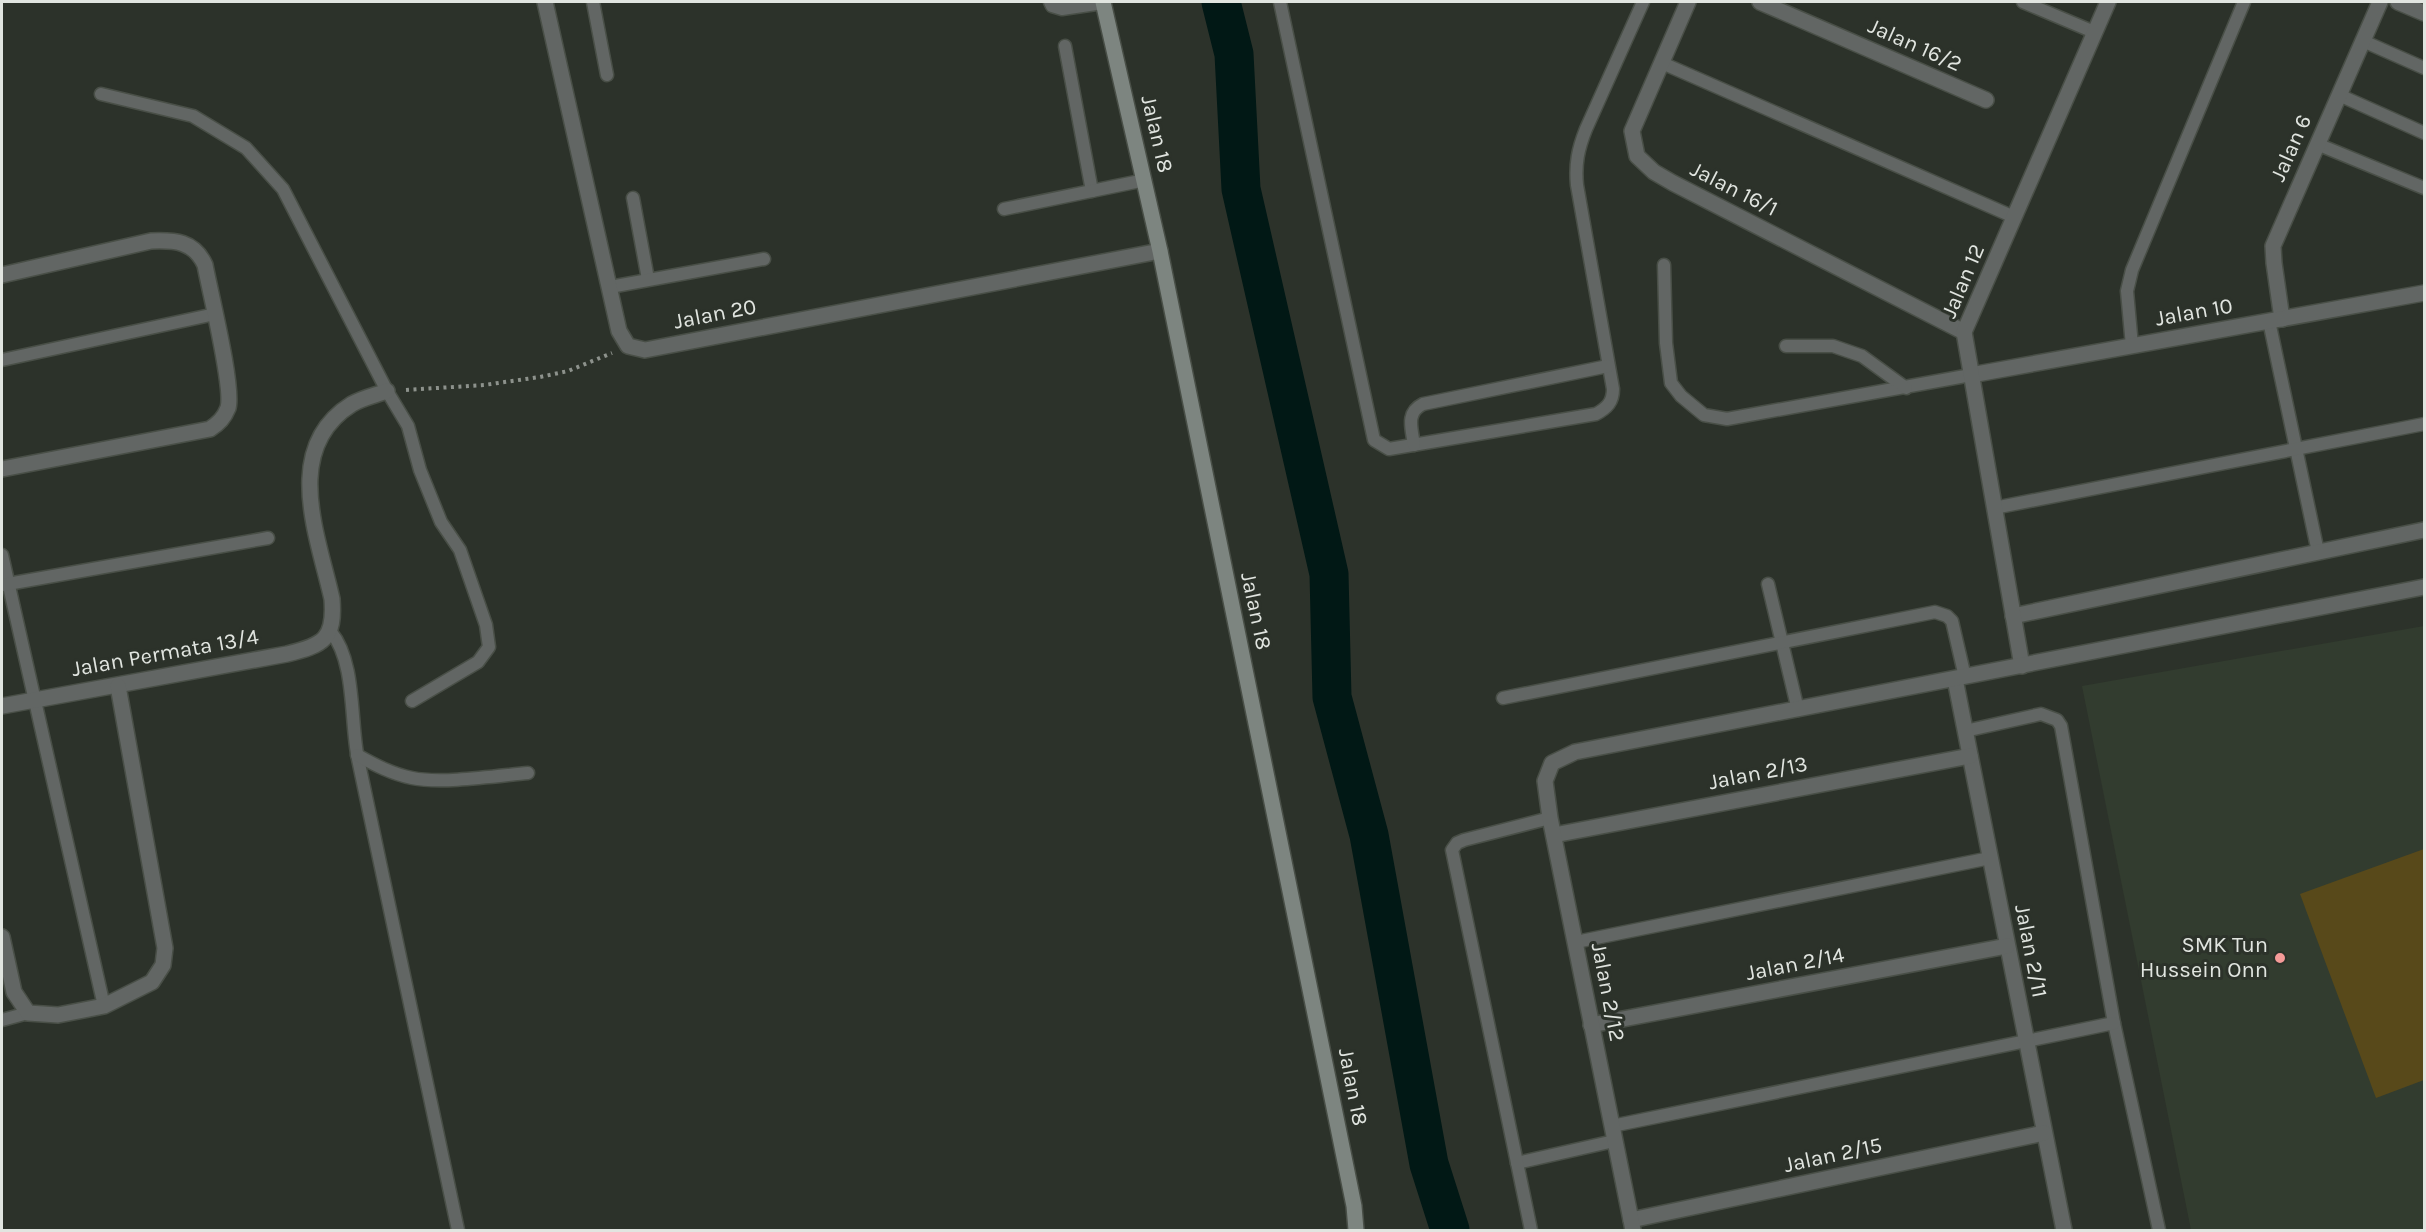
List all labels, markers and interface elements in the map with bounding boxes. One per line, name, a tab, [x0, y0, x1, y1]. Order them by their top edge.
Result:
street label: Jalan 16/2	[1864, 13, 1966, 77]
street label: Jalan 18	[1135, 93, 1179, 175]
street label: Jalan 6	[2265, 111, 2317, 185]
street label: Jalan 16/1	[1686, 156, 1782, 222]
street label: Jalan 12	[1936, 240, 1990, 322]
street label: Jalan 10	[2153, 292, 2235, 332]
street label: Jalan 20	[671, 293, 759, 335]
street label: Jalan 18	[1235, 570, 1277, 652]
street label: Jalan Permata 13/4	[69, 624, 261, 682]
street label: Jalan 2/13	[1706, 751, 1810, 795]
street label: Jalan 2/11	[2009, 902, 2053, 1000]
place label: SMK Tun Hussein Onn	[2140, 932, 2268, 983]
street label: Jalan 2/12	[1586, 940, 1630, 1044]
street label: Jalan 2/14	[1744, 942, 1846, 986]
marker: SMK Tun Hussein Onn	[2273, 951, 2287, 965]
street label: Jalan 18	[1333, 1046, 1373, 1128]
street label: Jalan 2/15	[1782, 1132, 1884, 1178]

